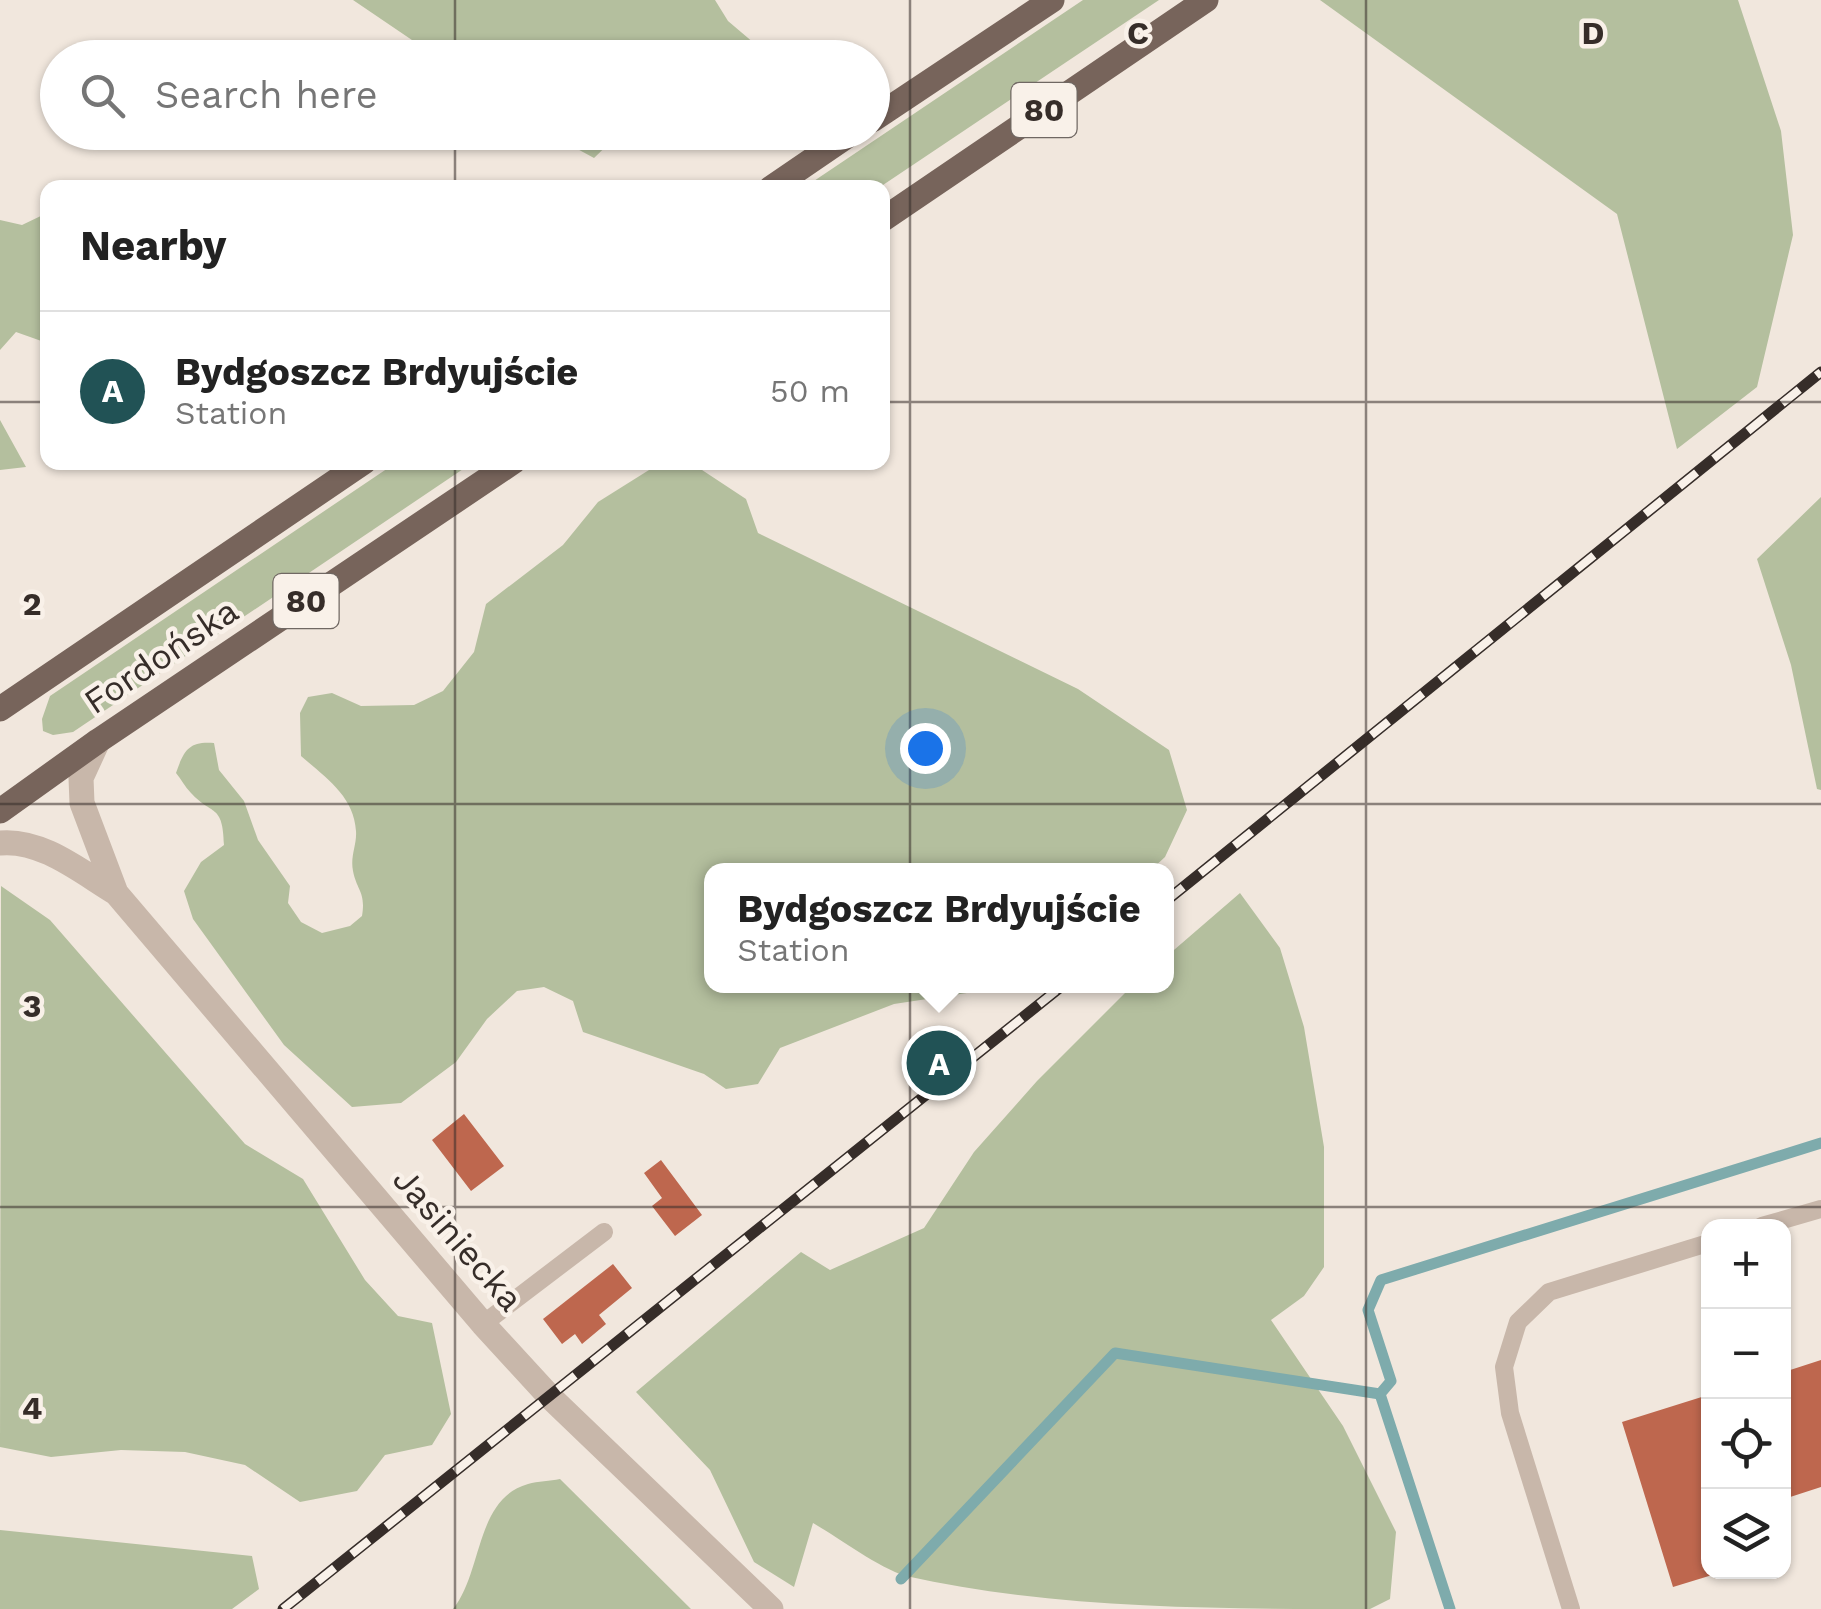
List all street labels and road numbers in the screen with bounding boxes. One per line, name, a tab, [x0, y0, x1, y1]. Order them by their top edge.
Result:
road number: 80	[1012, 83, 1076, 137]
road number: 80	[274, 574, 338, 628]
street label: Fordońska	[76, 589, 246, 723]
street label: Jasiniecka	[384, 1158, 532, 1320]

